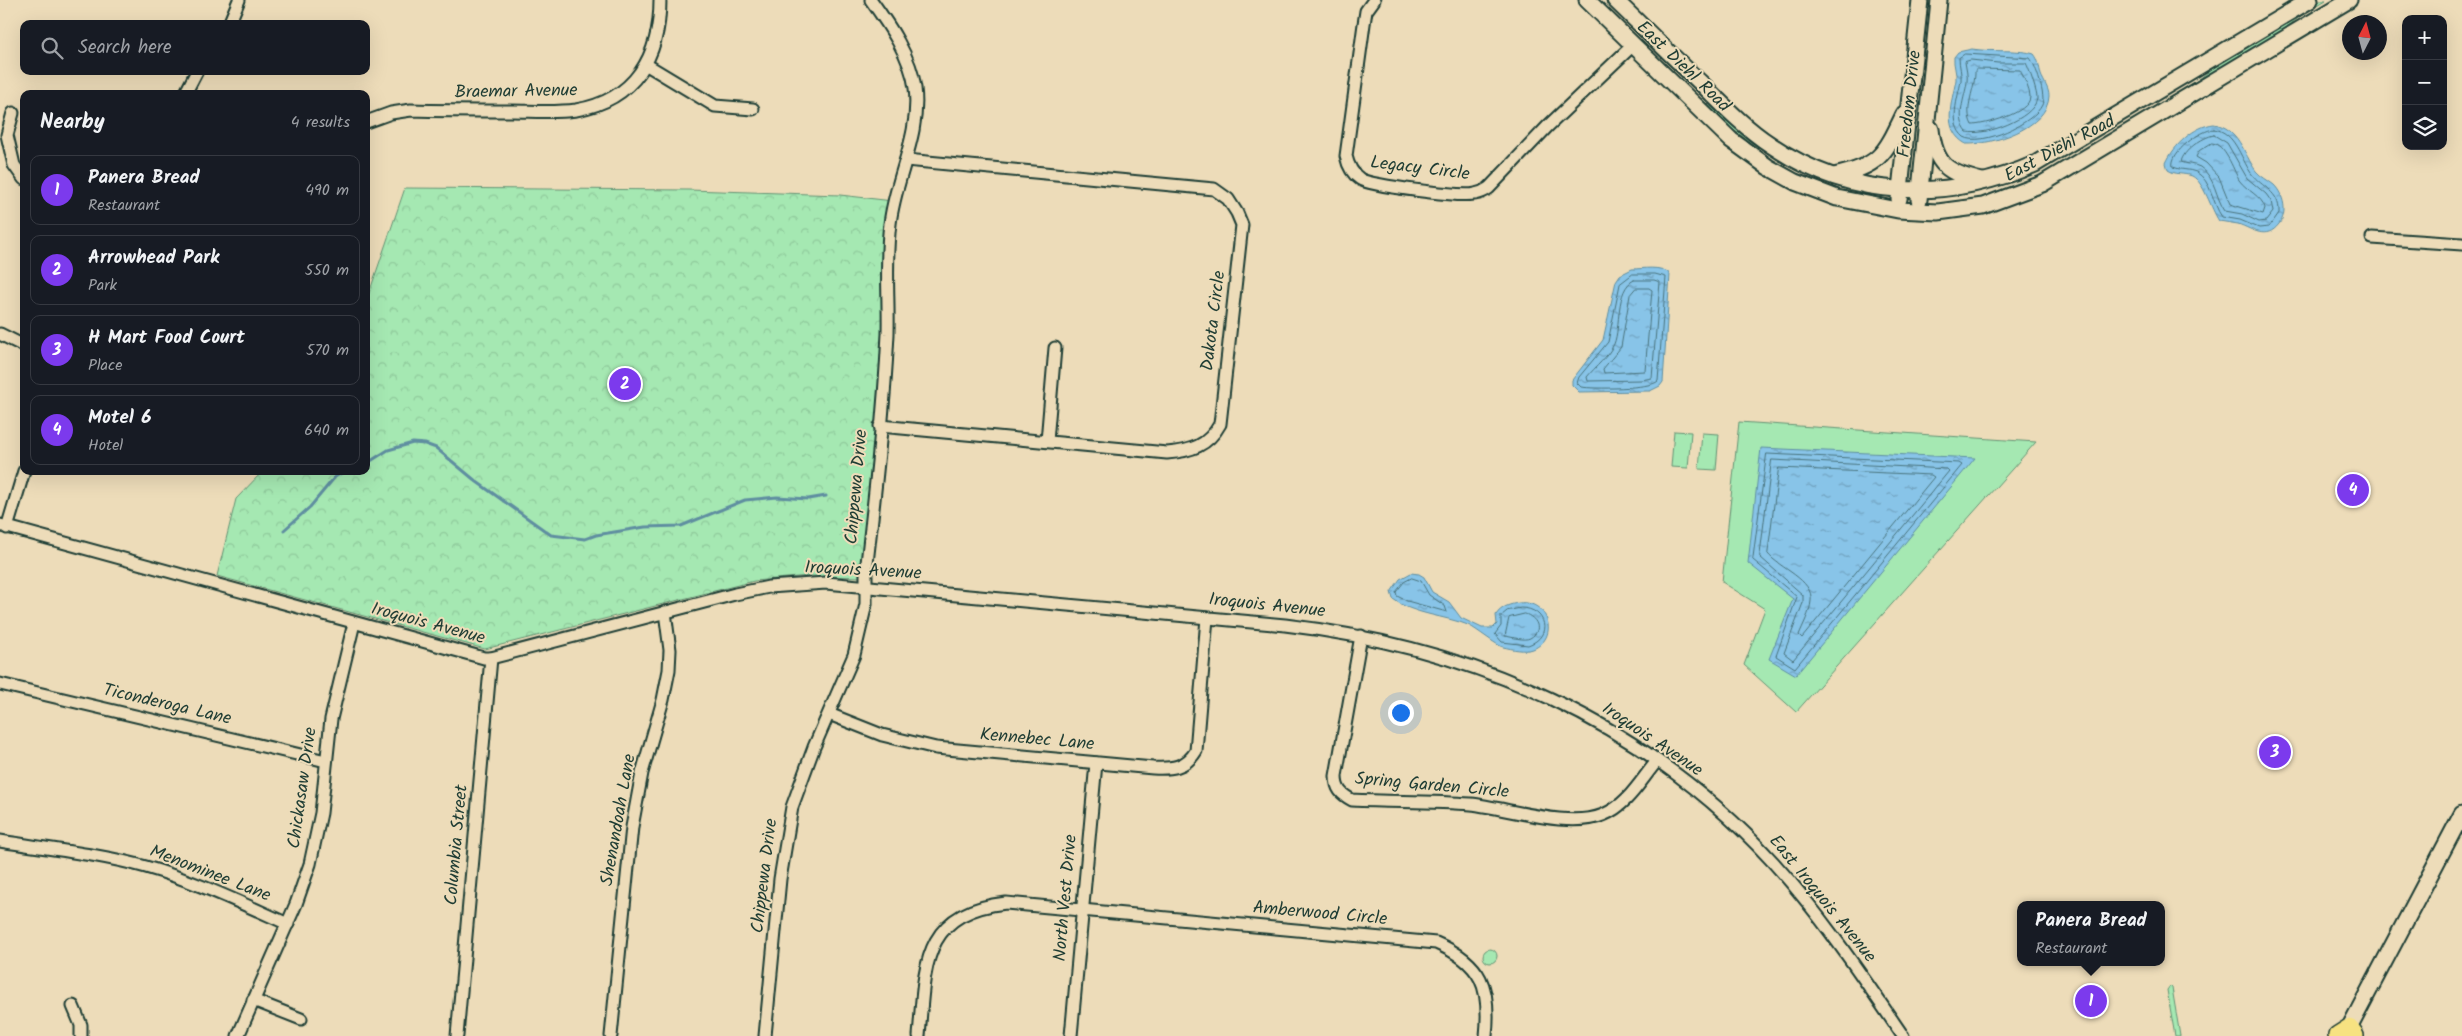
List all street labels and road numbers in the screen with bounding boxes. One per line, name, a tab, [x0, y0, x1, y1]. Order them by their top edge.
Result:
street label: East Diehl Road	[1629, 14, 1738, 121]
street label: Freedom Drive	[1890, 49, 1930, 159]
street label: Braemar Avenue	[454, 76, 578, 108]
street label: East Diehl Road	[1999, 107, 2122, 190]
street label: Legacy Circle	[1369, 149, 1471, 189]
street label: Dakota Circle	[1193, 269, 1235, 373]
street label: Chippewa Drive	[838, 428, 876, 546]
street label: Iroquois Avenue	[804, 553, 922, 589]
street label: Iroquois Avenue	[1207, 585, 1327, 627]
street label: Iroquois Avenue	[368, 595, 488, 653]
street label: Ticonderoga Lane	[100, 676, 234, 734]
street label: Iroquois Avenue	[1595, 695, 1709, 785]
street label: Kennebec Lane	[979, 721, 1095, 759]
street label: Chickasaw Drive	[280, 725, 326, 851]
street label: Shenandoah Lane	[593, 752, 645, 888]
street label: Spring Garden Circle	[1354, 765, 1510, 807]
street label: Columbia Street	[437, 782, 477, 907]
street label: Chippewa Drive	[744, 817, 786, 935]
street label: East Iroquois Avenue	[1761, 828, 1883, 970]
street label: North Vest Drive	[1046, 833, 1086, 963]
street label: Menominee Lane	[145, 838, 275, 910]
street label: Amberwood Circle	[1252, 894, 1388, 934]

